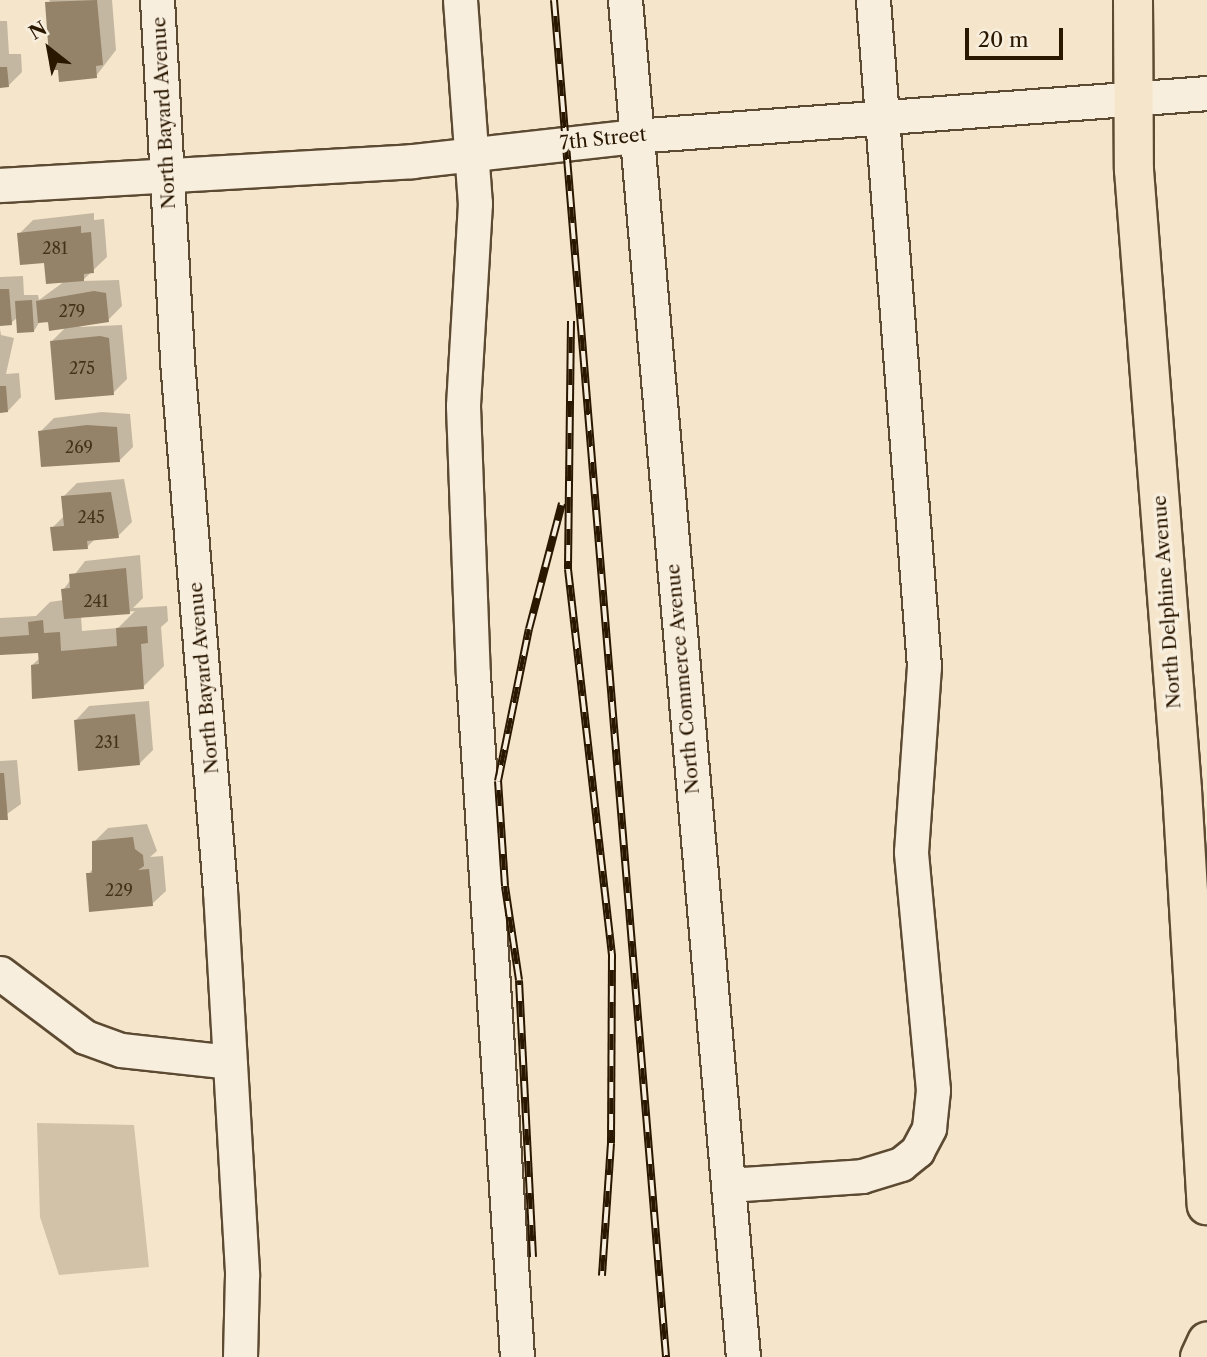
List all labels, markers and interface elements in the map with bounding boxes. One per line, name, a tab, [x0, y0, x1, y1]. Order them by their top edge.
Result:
north arrow	[14, 14, 84, 84]
scale bar	[969, 14, 1067, 58]
text: N	[25, 16, 51, 45]
street label: North Bayard Avenue	[148, 16, 180, 210]
text: 20 m	[978, 27, 1029, 52]
street label: 7th Street	[559, 123, 647, 155]
house number: 281	[42, 238, 68, 258]
house number: 279	[59, 301, 85, 321]
house number: 275	[69, 358, 95, 378]
house number: 269	[65, 437, 93, 457]
street label: North Delphine Avenue	[1148, 494, 1186, 710]
house number: 245	[77, 507, 105, 527]
street label: North Commerce Avenue	[662, 563, 704, 795]
street label: North Bayard Avenue	[184, 581, 224, 775]
house number: 241	[83, 591, 109, 611]
house number: 231	[95, 732, 119, 752]
house number: 229	[105, 880, 133, 900]

